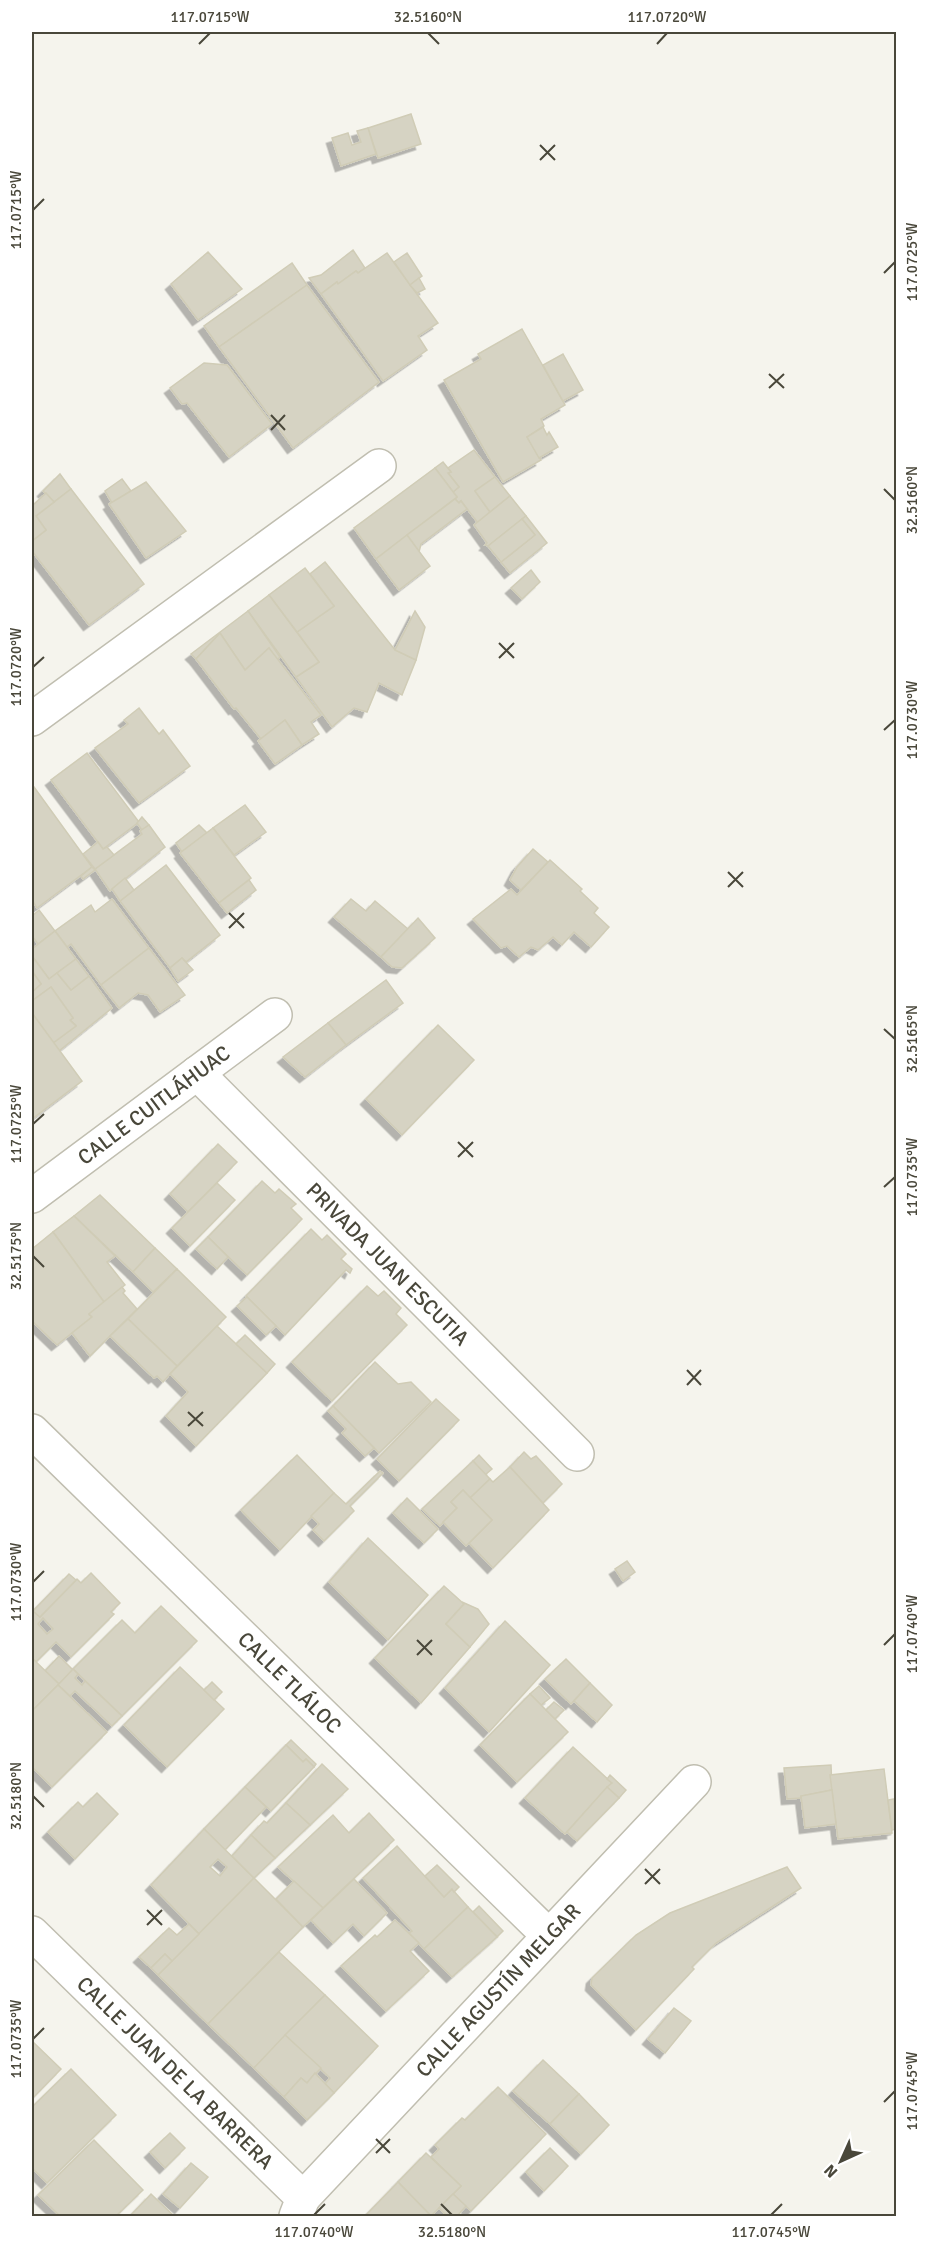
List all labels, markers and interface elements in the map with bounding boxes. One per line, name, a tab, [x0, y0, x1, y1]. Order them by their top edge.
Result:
text: 117.0715°W	[171, 8, 250, 26]
text: 32.5160°N	[394, 8, 462, 26]
text: 117.0720°W	[628, 8, 707, 26]
text: 117.0715°W	[7, 170, 25, 249]
text: 117.0725°W	[903, 222, 921, 301]
text: 32.5160°N	[903, 466, 921, 534]
text: 117.0720°W	[7, 627, 25, 706]
text: 117.0730°W	[903, 680, 921, 759]
text: 32.5165°N	[903, 1005, 921, 1073]
street label: CALLE CUITLÁHUAC	[73, 1040, 235, 1170]
text: 117.0725°W	[7, 1084, 25, 1163]
text: 117.0735°W	[903, 1137, 921, 1216]
street label: PRIVADA JUAN ESCUTIA	[301, 1177, 475, 1351]
text: 32.5175°N	[7, 1222, 25, 1290]
text: 117.0730°W	[7, 1542, 25, 1621]
text: 117.0740°W	[903, 1594, 921, 1673]
street label: CALLE TLÁLOC	[232, 1626, 347, 1739]
text: 32.5180°N	[7, 1762, 25, 1830]
street label: CALLE AGUSTÍN MELGAR	[410, 1898, 586, 2082]
street label: CALLE JUAN DE LA BARRERA	[71, 1971, 279, 2175]
text: 117.0735°W	[7, 1999, 25, 2078]
text: 117.0745°W	[903, 2051, 921, 2130]
north arrow	[811, 2131, 871, 2191]
text: N	[820, 2160, 842, 2182]
text: 117.0740°W	[275, 2223, 354, 2241]
text: 32.5180°N	[418, 2223, 486, 2241]
text: 117.0745°W	[732, 2223, 811, 2241]

